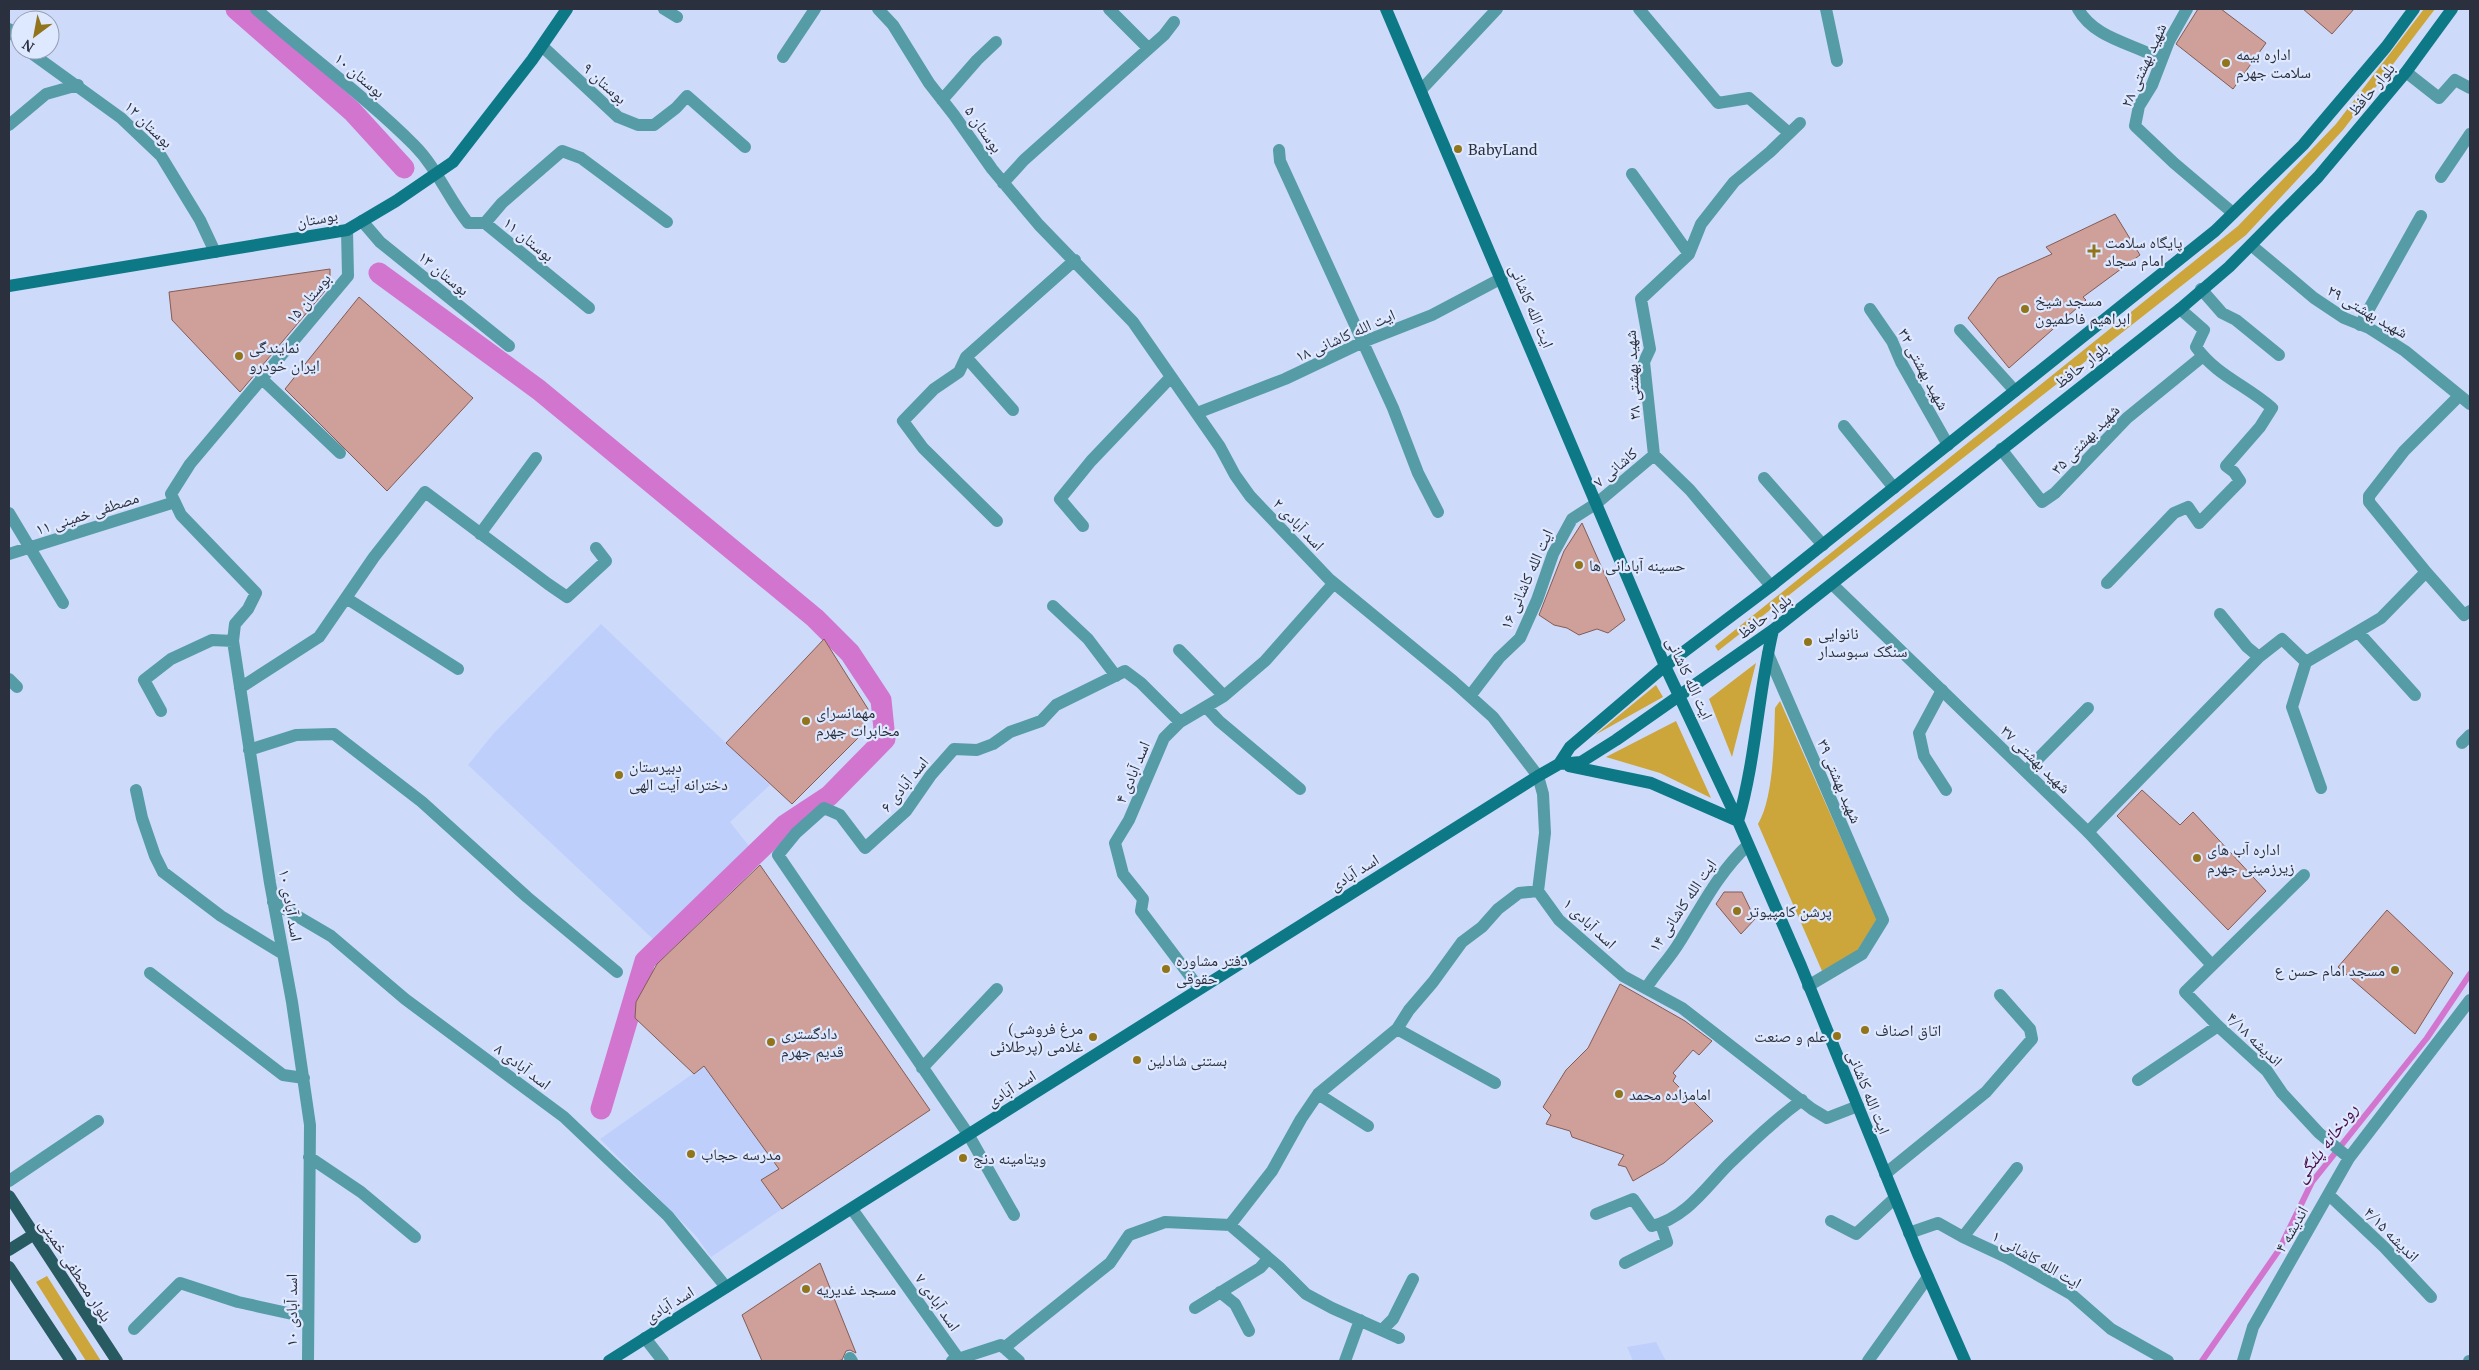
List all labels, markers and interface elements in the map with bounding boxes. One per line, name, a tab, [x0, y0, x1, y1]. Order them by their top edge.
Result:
north arrow	[10, 10, 60, 60]
street label: شهید بهشتی ۲۸	[2115, 19, 2171, 111]
text: N	[18, 35, 37, 57]
place label: اداره بیمه سلامت جهرم	[2236, 43, 2311, 83]
street label: بوستان ۱۰	[330, 47, 390, 103]
street label: بوستان ۹	[578, 57, 632, 109]
marker: اداره بیمه سلامت جهرم	[2220, 57, 2232, 69]
street label: بلوار حافظ	[2342, 58, 2400, 120]
street label: ۱۲ بوستان	[120, 95, 178, 153]
street label: بوستان ۵	[960, 101, 1008, 157]
place label: BabyLand	[1468, 138, 1538, 160]
marker: BabyLand	[1452, 143, 1464, 155]
street label: بوستان	[295, 204, 339, 232]
street label: بوستان ۱۱	[499, 212, 559, 266]
place label: پایگاه سلامت امام سجاد	[2105, 231, 2183, 271]
marker: پایگاه سلامت امام سجاد	[2087, 244, 2101, 258]
street label: بوستان ۱۳	[414, 246, 474, 300]
street label: ایت الله کاشانی	[1504, 261, 1560, 351]
street label: بوستان ۱۵	[280, 268, 336, 328]
street label: شهید بهشتی ۲۹	[2324, 279, 2412, 343]
place label: مسجد شیخ ابراهیم فاطمیون	[2035, 289, 2130, 329]
street label: ایت الله کاشانی ۱۸	[1291, 303, 1399, 367]
marker: مسجد شیخ ابراهیم فاطمیون	[2019, 303, 2031, 315]
street label: شهید بهشتی ۳۲	[1893, 324, 1955, 414]
street label: شهید بهشتی ۳۸	[1619, 329, 1645, 421]
place label: نمایندگی ایران خودرو	[249, 336, 320, 376]
street label: بلوار حافظ	[2049, 337, 2113, 393]
marker: نمایندگی ایران خودرو	[233, 350, 245, 362]
street label: شهید بهشتی ۳۵	[2046, 399, 2124, 479]
street label: کاشانی ۷	[1588, 442, 1642, 492]
street label: مصطفی خمینی ۱۱	[33, 486, 141, 540]
street label: اسد آبادی ۲	[1268, 493, 1330, 555]
street label: ایت الله کاشانی ۱۶	[1494, 525, 1558, 633]
place label: حسینه آبادانی ها	[1589, 554, 1685, 576]
marker: حسینه آبادانی ها	[1573, 559, 1585, 571]
street label: بلوار حافظ	[1732, 588, 1796, 644]
place label: نانوایی سنگک سبوسدار	[1817, 622, 1908, 662]
street label: ایت الله کاشانی	[1661, 633, 1719, 723]
marker: نانوایی سنگک سبوسدار	[1802, 636, 1814, 648]
place label: مهمانسرای مخابرات جهرم	[816, 701, 899, 741]
marker: مهمانسرای مخابرات جهرم	[800, 715, 812, 727]
street label: شهید بهشتی ۳۷	[1996, 720, 2076, 798]
street label: شهید بهشتی ۳۹	[1812, 735, 1868, 827]
street label: اسد آبادی ۴	[1109, 737, 1155, 807]
street label: اسد آبادی ۶	[875, 752, 933, 816]
place label: دبیرستان دخترانه آیت الهی	[629, 755, 728, 795]
marker: دبیرستان دخترانه آیت الهی	[613, 769, 625, 781]
place label: اداره آب های زیرزمینی جهرم	[2207, 838, 2294, 878]
street label: اسد آبادی	[1325, 848, 1383, 896]
marker: اداره آب های زیرزمینی جهرم	[2191, 852, 2203, 864]
street label: ایت الله کاشانی ۱۴	[1643, 854, 1721, 956]
street label: اسد آبادی ۱۰	[274, 867, 308, 943]
street label: اسد آبادی ۱	[1558, 893, 1622, 953]
place label: پرشن کامپیوتر	[1746, 900, 1832, 922]
marker: پرشن کامپیوتر	[1731, 905, 1743, 917]
place label: دفتر مشاوره حقوقی	[1176, 949, 1248, 989]
place label: مسجد امام حسن ع	[2274, 959, 2385, 981]
marker: دفتر مشاوره حقوقی	[1160, 963, 1172, 975]
marker: مسجد امام حسن ع	[2389, 964, 2401, 976]
street label: اندیشه ۴/۱۸	[2222, 1007, 2288, 1071]
place label: (مرغ فروشی غلامی (پرطلائی	[990, 1017, 1083, 1057]
place label: اتاق اصناف	[1875, 1019, 1941, 1041]
place label: دادگستری قدیم جهرم	[781, 1022, 844, 1062]
marker: اتاق اصناف	[1859, 1024, 1871, 1036]
place label: علم و صنعت	[1754, 1025, 1827, 1047]
marker: علم و صنعت	[1831, 1030, 1843, 1042]
marker: (مرغ فروشی غلامی (پرطلائی	[1087, 1031, 1099, 1043]
marker: دادگستری قدیم جهرم	[765, 1036, 777, 1048]
street label: اسد آبادی ۸	[490, 1037, 556, 1095]
street label: ایت الله کاشانی	[1842, 1047, 1896, 1137]
place label: بستنی شادلین	[1147, 1049, 1227, 1071]
marker: بستنی شادلین	[1131, 1054, 1143, 1066]
street label: اسد آبادی	[982, 1064, 1040, 1112]
place label: امامزاده محمد	[1629, 1083, 1711, 1105]
marker: امامزاده محمد	[1613, 1088, 1625, 1100]
water label: رودخانه پلنگی	[2288, 1098, 2363, 1187]
place label: مدرسه حجاب	[701, 1143, 781, 1165]
place label: ویتامینه دنج	[973, 1147, 1046, 1169]
marker: مدرسه حجاب	[685, 1148, 697, 1160]
marker: ویتامینه دنج	[957, 1152, 969, 1164]
street label: اندیشه ۴/۱۵	[2359, 1201, 2425, 1267]
street label: اندیشه ۴	[2269, 1202, 2313, 1256]
street label: بلوار مصطفی خمینی	[34, 1214, 118, 1326]
street label: ایت الله کاشانی ۱	[1988, 1224, 2086, 1294]
street label: اسد آبادی ۷	[910, 1269, 966, 1335]
street label: اسد آبادی ۱۰	[280, 1274, 302, 1346]
place label: مسجد غدیریه	[816, 1278, 896, 1300]
street label: اسد آبادی	[640, 1280, 698, 1328]
marker: مسجد غدیریه	[800, 1283, 812, 1295]

